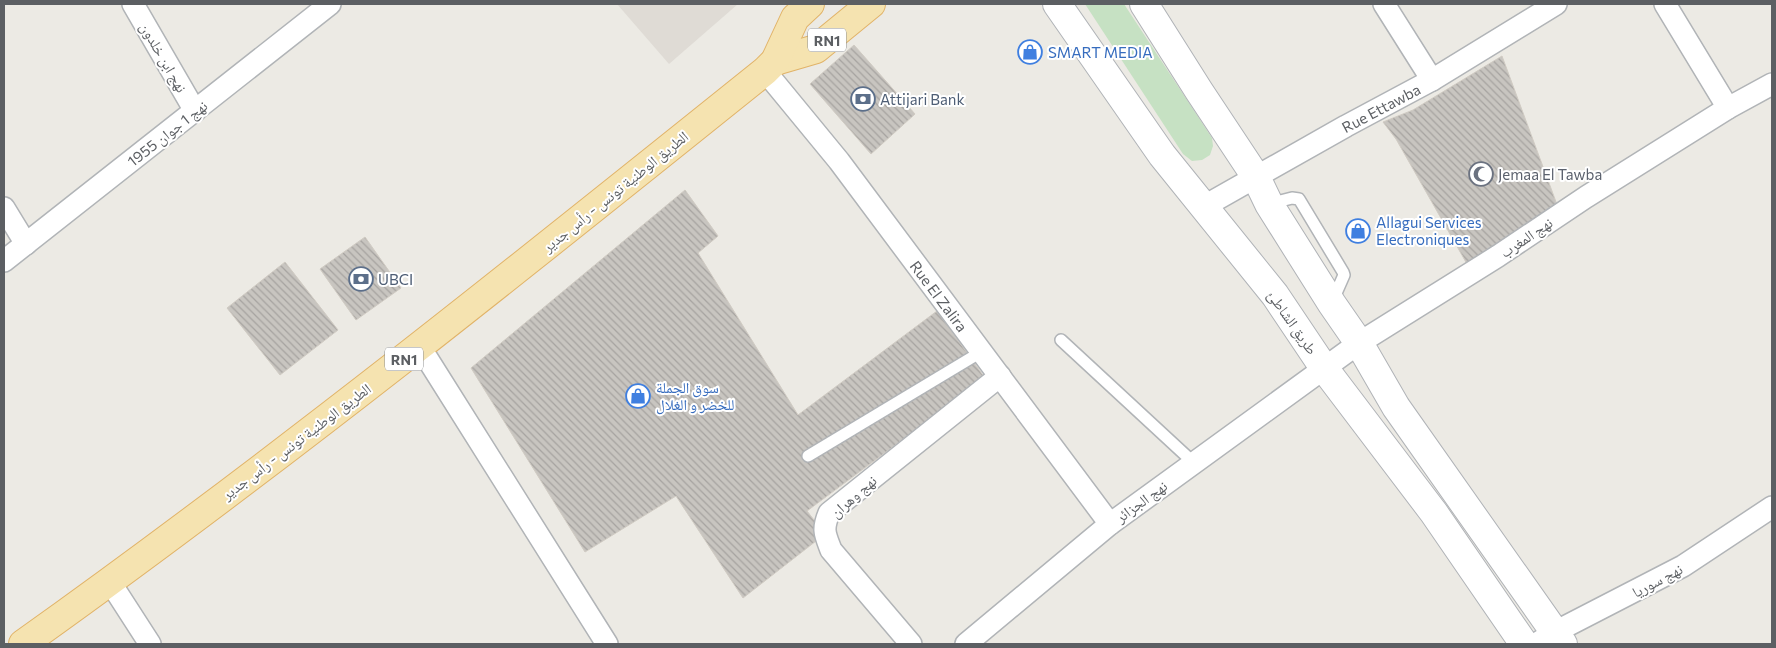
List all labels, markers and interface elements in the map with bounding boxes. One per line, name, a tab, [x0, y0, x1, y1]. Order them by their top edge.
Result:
street label: نهج ابن خلدون	[135, 19, 191, 96]
road number: RN1	[808, 28, 846, 52]
shop icon: SMART MEDIA	[1017, 39, 1043, 65]
place label: SMART MEDIA	[1048, 43, 1153, 61]
street label: Rue Ettawba	[1339, 80, 1423, 136]
bank icon: Attijari Bank	[850, 86, 876, 112]
place label: Attijari Bank	[880, 90, 965, 108]
street label: نهج 1 جوان 1955	[123, 96, 212, 171]
street label: الطريق الوطنية تونس - رأس جدير	[538, 127, 693, 257]
mosque icon: Jemaa El Tawba	[1468, 161, 1494, 187]
place label: Jemaa El Tawba	[1498, 165, 1602, 183]
place label: Allagui Services Electroniques	[1376, 213, 1482, 248]
street label: نهج المغرب	[1496, 213, 1557, 263]
shop icon: Allagui Services Electroniques	[1345, 218, 1371, 244]
street label: Rue El Zalira	[907, 257, 971, 335]
bank icon: UBCI	[348, 266, 374, 292]
place label: UBCI	[378, 270, 413, 288]
street label: طريق الشاطئ	[1263, 286, 1322, 359]
road number: RN1	[385, 348, 423, 370]
place label: سوق الجملة للخضر و الغلال	[656, 378, 734, 415]
street label: الطريق الوطنية تونس - رأس جدير	[217, 379, 375, 505]
shop icon: سوق الجملة للخضر و الغلال	[625, 383, 651, 409]
street label: نهج وهران	[826, 471, 881, 523]
street label: نهج الجزائر	[1111, 476, 1171, 528]
street label: نهج سوريا	[1629, 559, 1686, 602]

